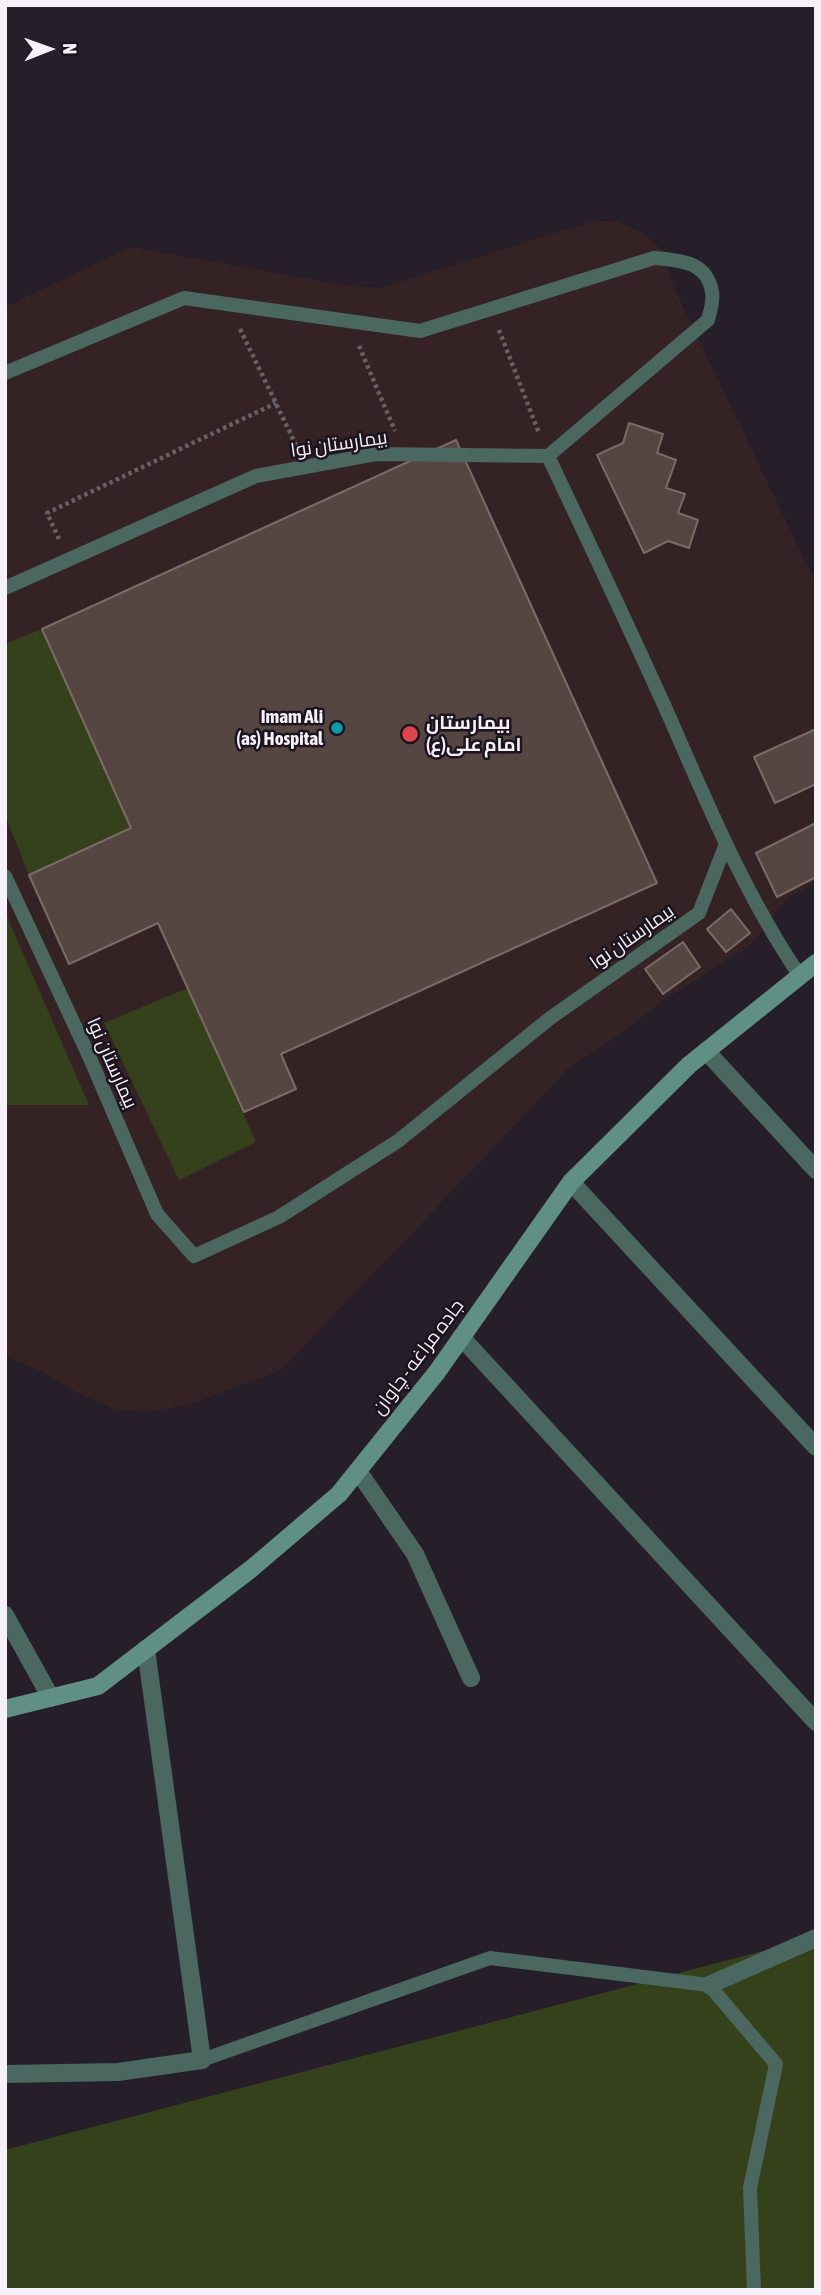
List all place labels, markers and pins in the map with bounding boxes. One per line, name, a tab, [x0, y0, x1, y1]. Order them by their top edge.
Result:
place label: Imam Ali (as) Hospital	[236, 706, 323, 750]
place label: بیمارستان امام علی(ع)	[426, 712, 522, 756]
marker: Imam Ali (as) Hospital	[329, 720, 345, 736]
marker: بیمارستان امام علی(ع)	[400, 724, 420, 744]

